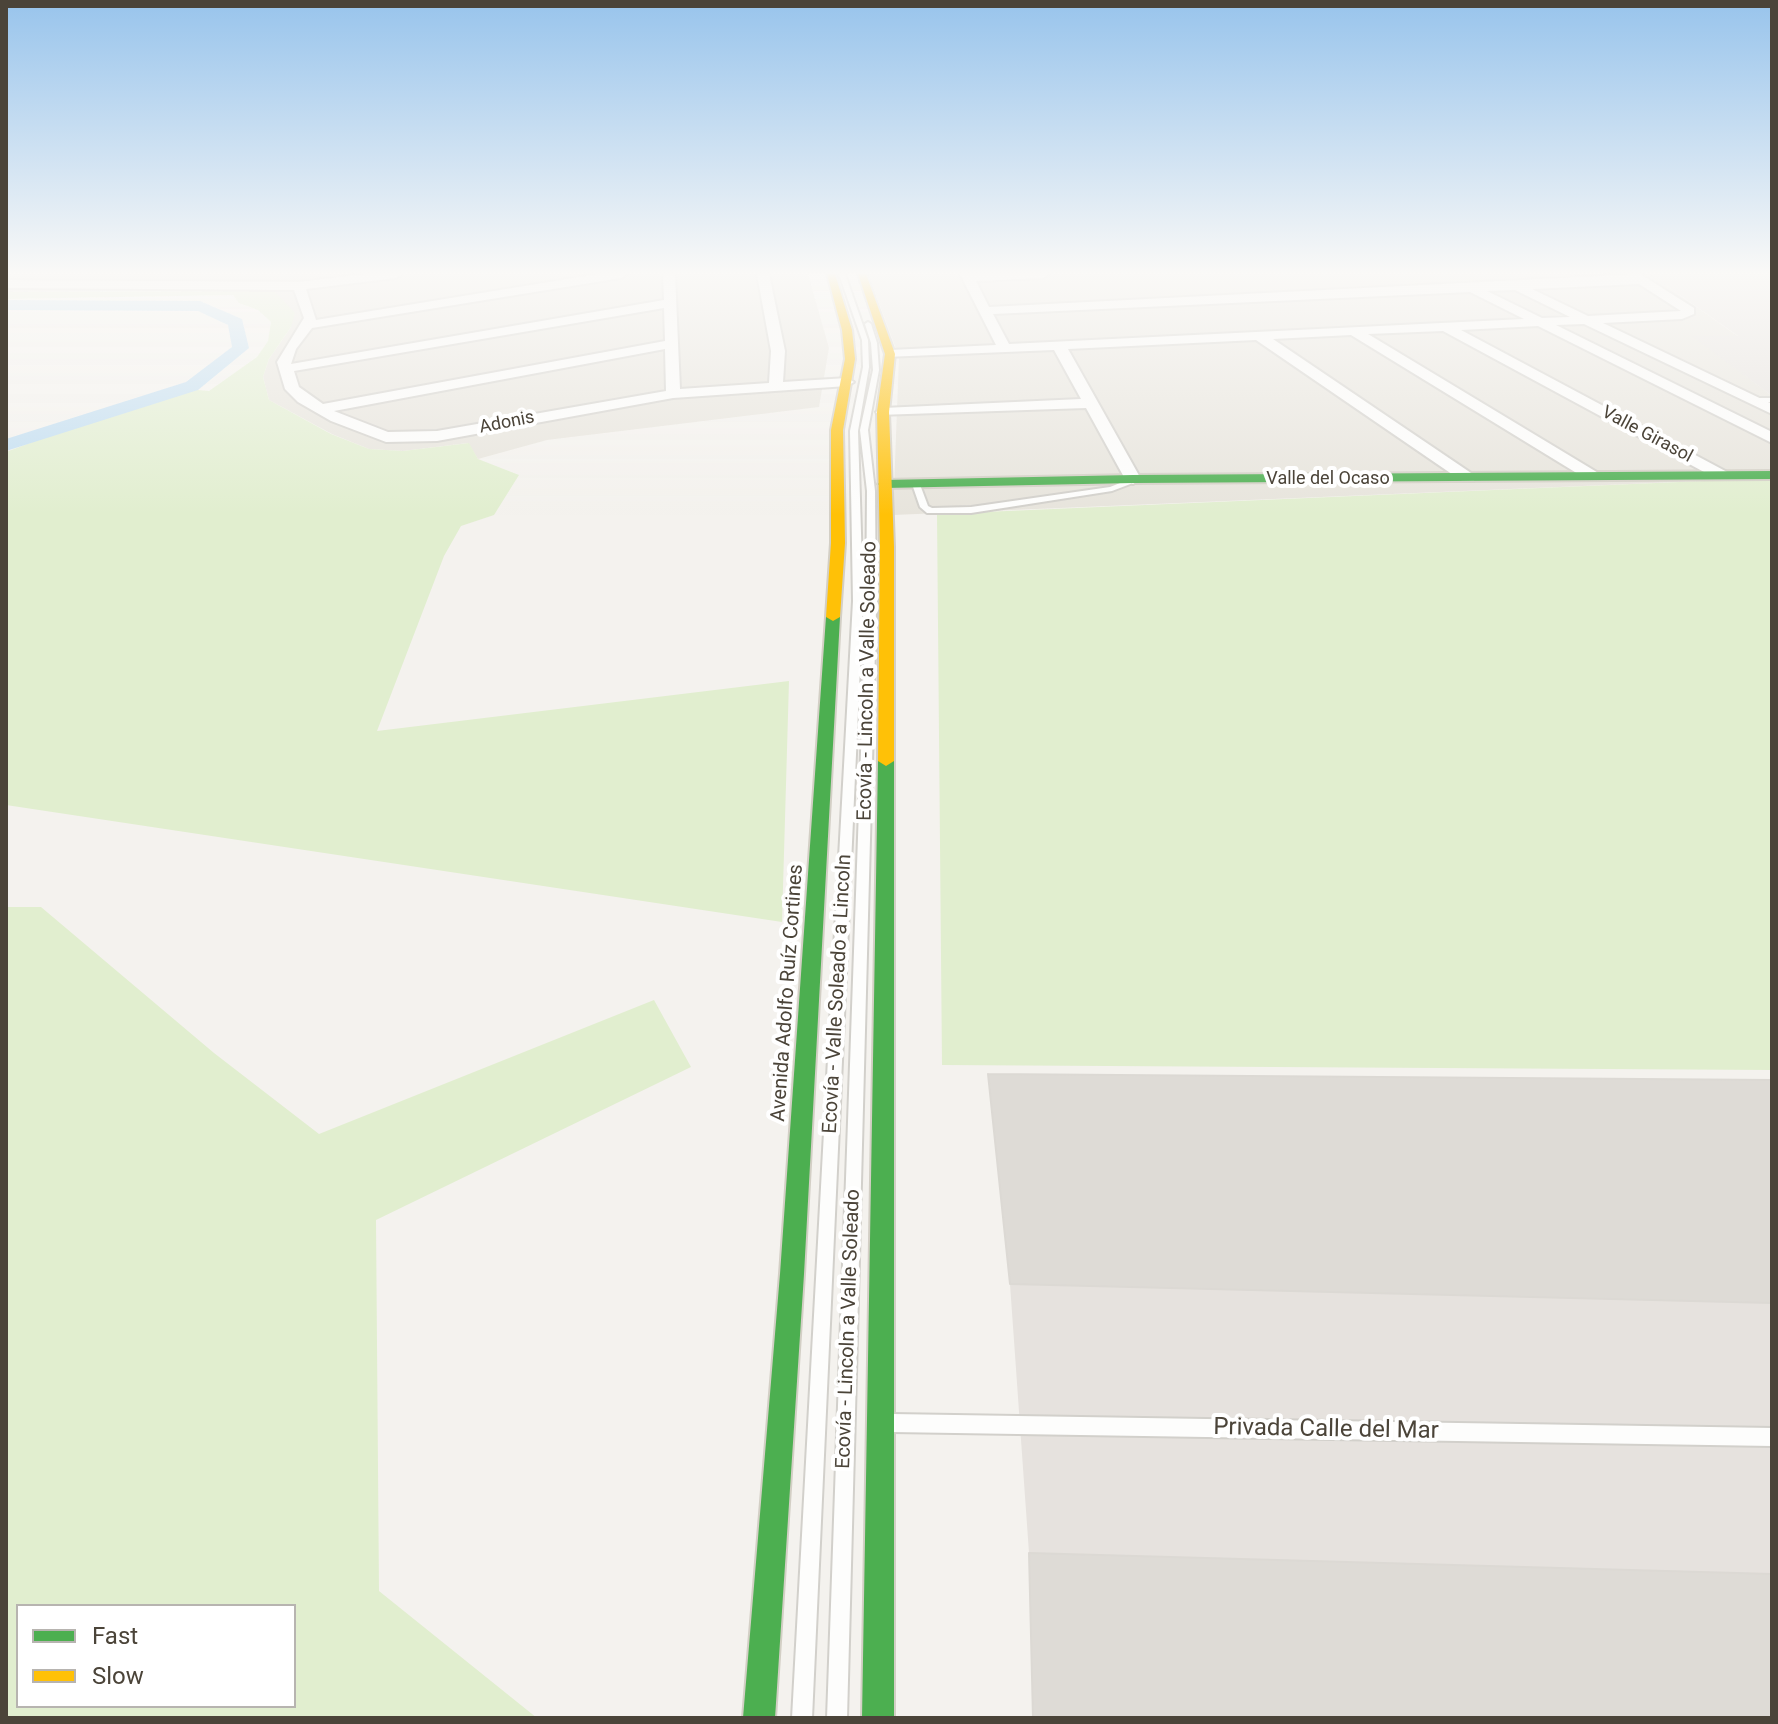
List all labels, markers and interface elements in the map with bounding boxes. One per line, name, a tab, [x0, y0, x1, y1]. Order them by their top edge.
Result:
street label: Valle Girasol	[1598, 402, 1696, 468]
street label: Adonis	[478, 407, 536, 439]
street label: Valle del Ocaso	[1266, 468, 1390, 490]
street label: Ecovía - Lincoln a Valle Soleado	[854, 541, 882, 821]
street label: Ecovía - Valle Soleado a Lincoln	[819, 854, 857, 1134]
street label: Avenida Adolfo Ruíz Cortines	[767, 864, 809, 1122]
street label: Ecovía - Lincoln a Valle Soleado	[832, 1189, 866, 1469]
street label: Privada Calle del Mar	[1213, 1414, 1439, 1446]
legend	[16, 1604, 296, 1708]
text: Fast	[92, 1622, 138, 1650]
text: Slow	[92, 1662, 144, 1690]

